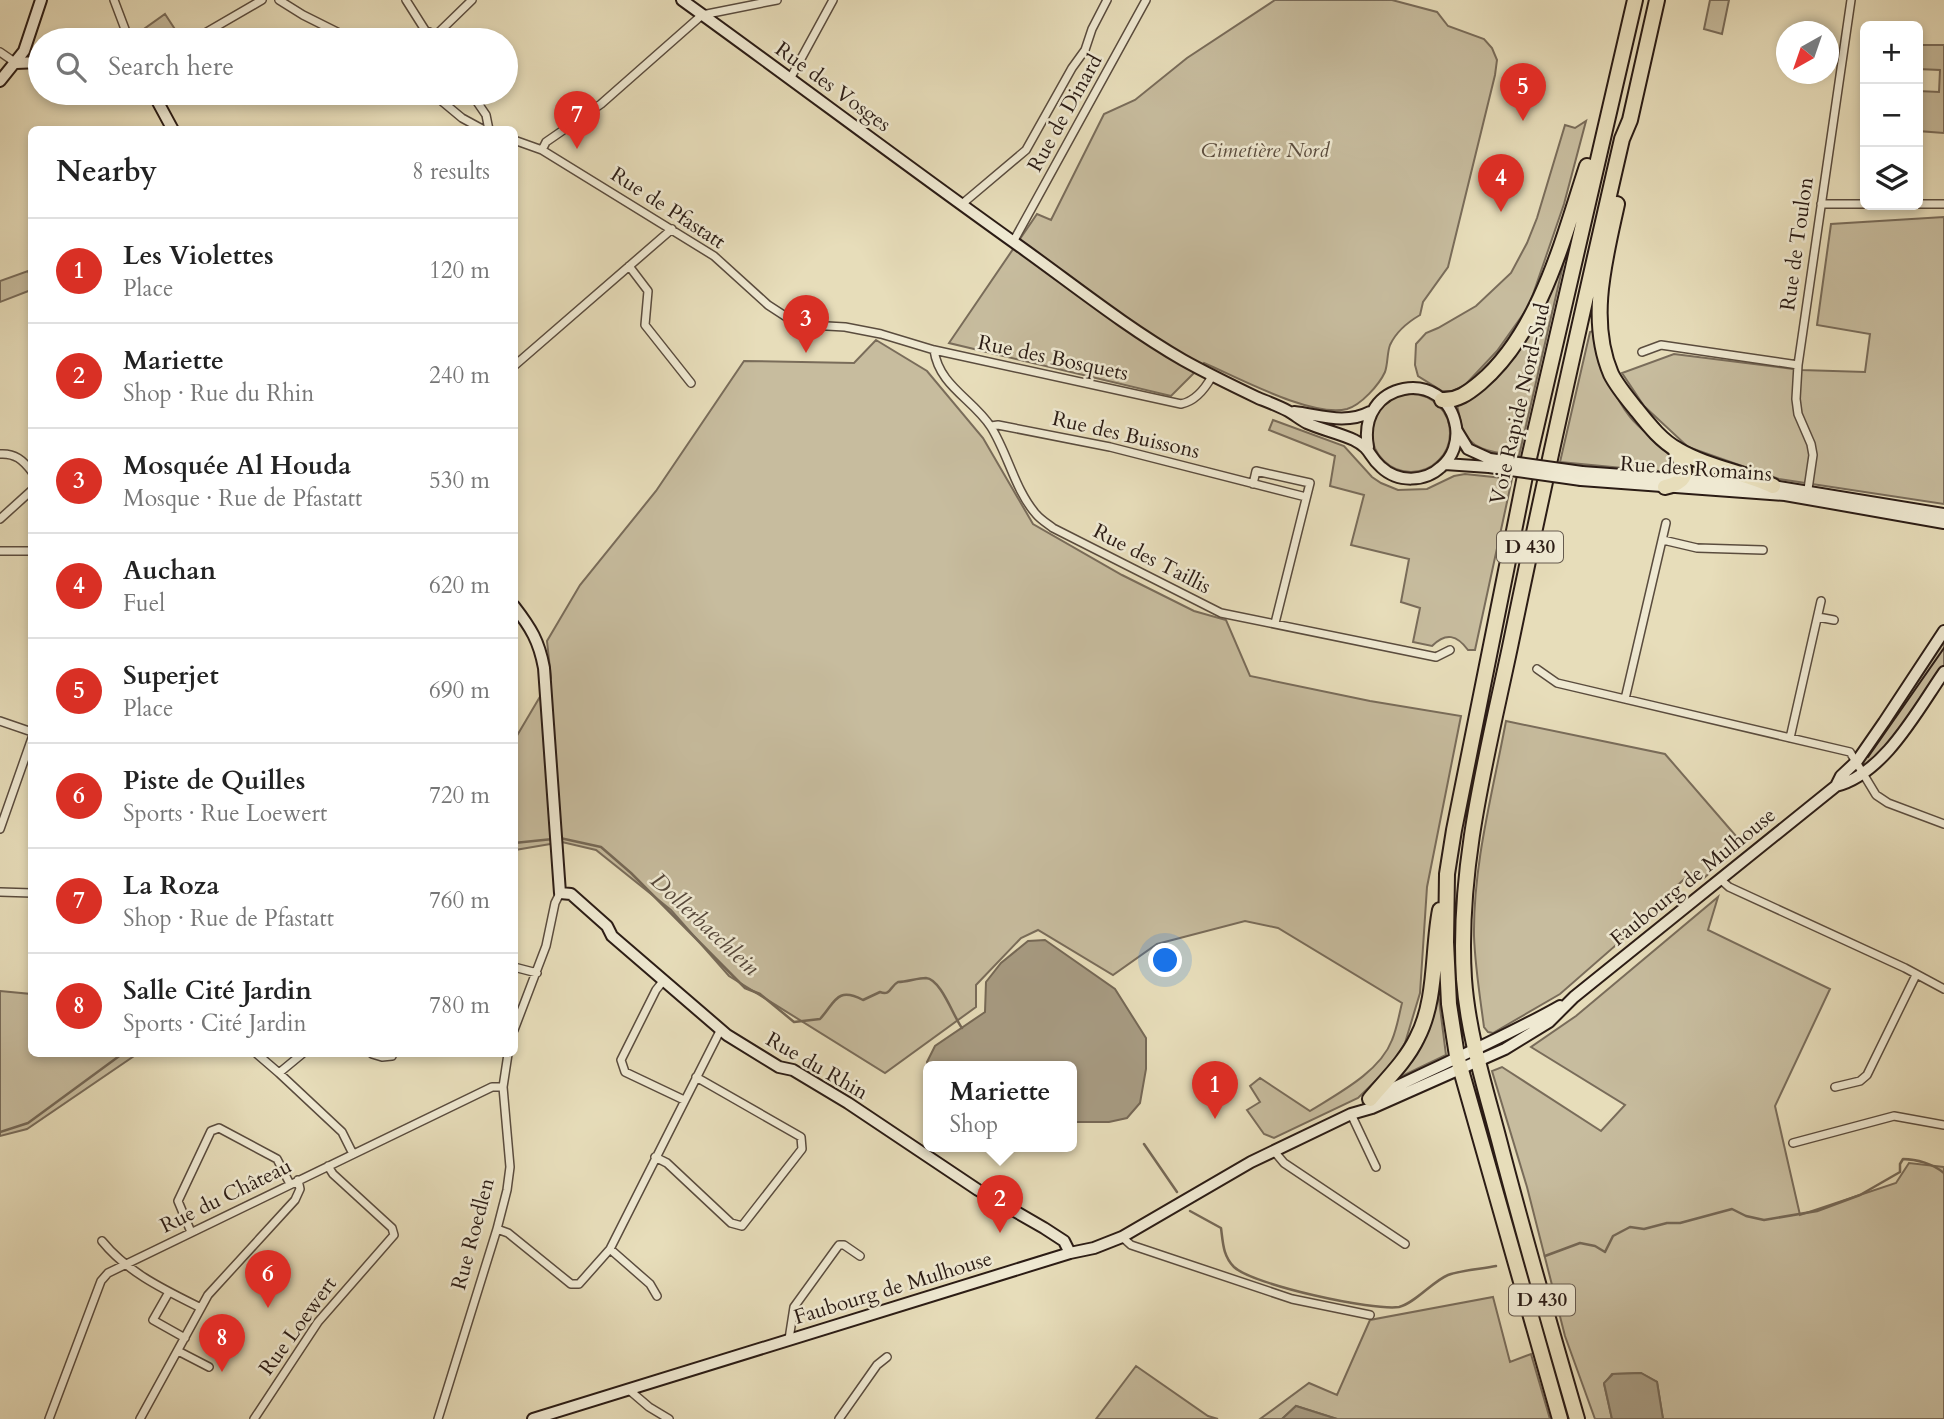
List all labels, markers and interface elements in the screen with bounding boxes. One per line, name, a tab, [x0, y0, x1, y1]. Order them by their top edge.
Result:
north arrow	[1776, 21, 1839, 84]
map controls	[1860, 21, 1923, 210]
button: +	[1860, 21, 1923, 84]
search box	[28, 28, 518, 105]
street label: Rue des Vosges	[769, 35, 897, 139]
icon: search	[52, 48, 90, 86]
text: Search here	[108, 49, 234, 84]
street label: Rue de Dinard	[1021, 49, 1109, 177]
pin: 5	[1500, 63, 1546, 121]
button: −	[1860, 84, 1923, 147]
pin: 7	[554, 91, 600, 149]
park label: Cimetière Nord	[1201, 136, 1330, 165]
button: layers	[1860, 147, 1923, 210]
text: Nearby	[56, 151, 157, 192]
pin: 4	[1478, 154, 1524, 212]
text: 8 results	[412, 156, 490, 187]
street label: Rue de Pfastatt	[605, 160, 731, 256]
street label: Rue de Toulon	[1773, 175, 1821, 313]
text: Les Violettes	[123, 238, 274, 273]
text: 1	[73, 255, 85, 286]
text: 120 m	[429, 255, 490, 286]
text: Place	[123, 273, 173, 304]
pin: 3	[783, 295, 829, 353]
street label: Voie Rapide Nord-Sud	[1483, 301, 1557, 507]
street label: Rue des Bosquets	[975, 328, 1131, 388]
text: Mariette	[123, 343, 224, 378]
text: 2	[73, 360, 85, 391]
text: 240 m	[429, 360, 490, 391]
text: Shop · Rue du Rhin	[123, 378, 314, 409]
street label: Rue des Buissons	[1049, 404, 1203, 466]
text: Mosquée Al Houda	[123, 448, 351, 483]
street label: Rue des Romains	[1619, 449, 1773, 489]
text: 3	[73, 465, 85, 496]
text: 530 m	[429, 465, 490, 496]
text: Mosque · Rue de Pfastatt	[123, 483, 362, 514]
street label: Rue des Taillis	[1088, 517, 1216, 601]
road number: D 430	[1497, 532, 1563, 562]
text: Auchan	[123, 553, 216, 588]
text: 4	[73, 570, 85, 601]
text: 620 m	[429, 570, 490, 601]
text: Fuel	[123, 588, 165, 619]
text: Superjet	[123, 658, 219, 693]
text: 5	[73, 675, 85, 706]
text: 690 m	[429, 675, 490, 706]
text: Place	[123, 693, 173, 724]
text: Piste de Quilles	[123, 763, 305, 798]
text: 6	[73, 780, 85, 811]
text: 720 m	[429, 780, 490, 811]
text: Sports · Rue Loewert	[123, 798, 327, 829]
street label: Faubourg de Mulhouse	[1604, 801, 1782, 953]
water label: Dollerbaechlein	[644, 866, 767, 983]
text: La Roza	[123, 868, 219, 903]
text: 7	[73, 885, 85, 916]
text: 760 m	[429, 885, 490, 916]
text: Shop · Rue de Pfastatt	[123, 903, 334, 934]
your location	[1148, 943, 1182, 977]
text: Salle Cité Jardin	[123, 973, 312, 1008]
text: 8	[73, 990, 85, 1021]
text: 780 m	[429, 990, 490, 1021]
text: Sports · Cité Jardin	[123, 1008, 307, 1039]
street label: Rue du Rhin	[761, 1025, 873, 1107]
popup	[923, 1061, 1077, 1152]
pin: 1	[1192, 1061, 1238, 1119]
text: Mariette	[950, 1074, 1050, 1109]
text: Shop	[950, 1109, 998, 1140]
street label: Rue du Château	[155, 1152, 297, 1240]
street label: Rue Roedlen	[444, 1175, 502, 1293]
pin: 2	[977, 1175, 1023, 1233]
street label: Faubourg de Mulhouse	[790, 1244, 996, 1332]
pin: 6	[245, 1250, 291, 1308]
street label: Rue Loewert	[252, 1270, 344, 1381]
road number: D 430	[1509, 1284, 1575, 1316]
pin: 8	[199, 1314, 245, 1372]

